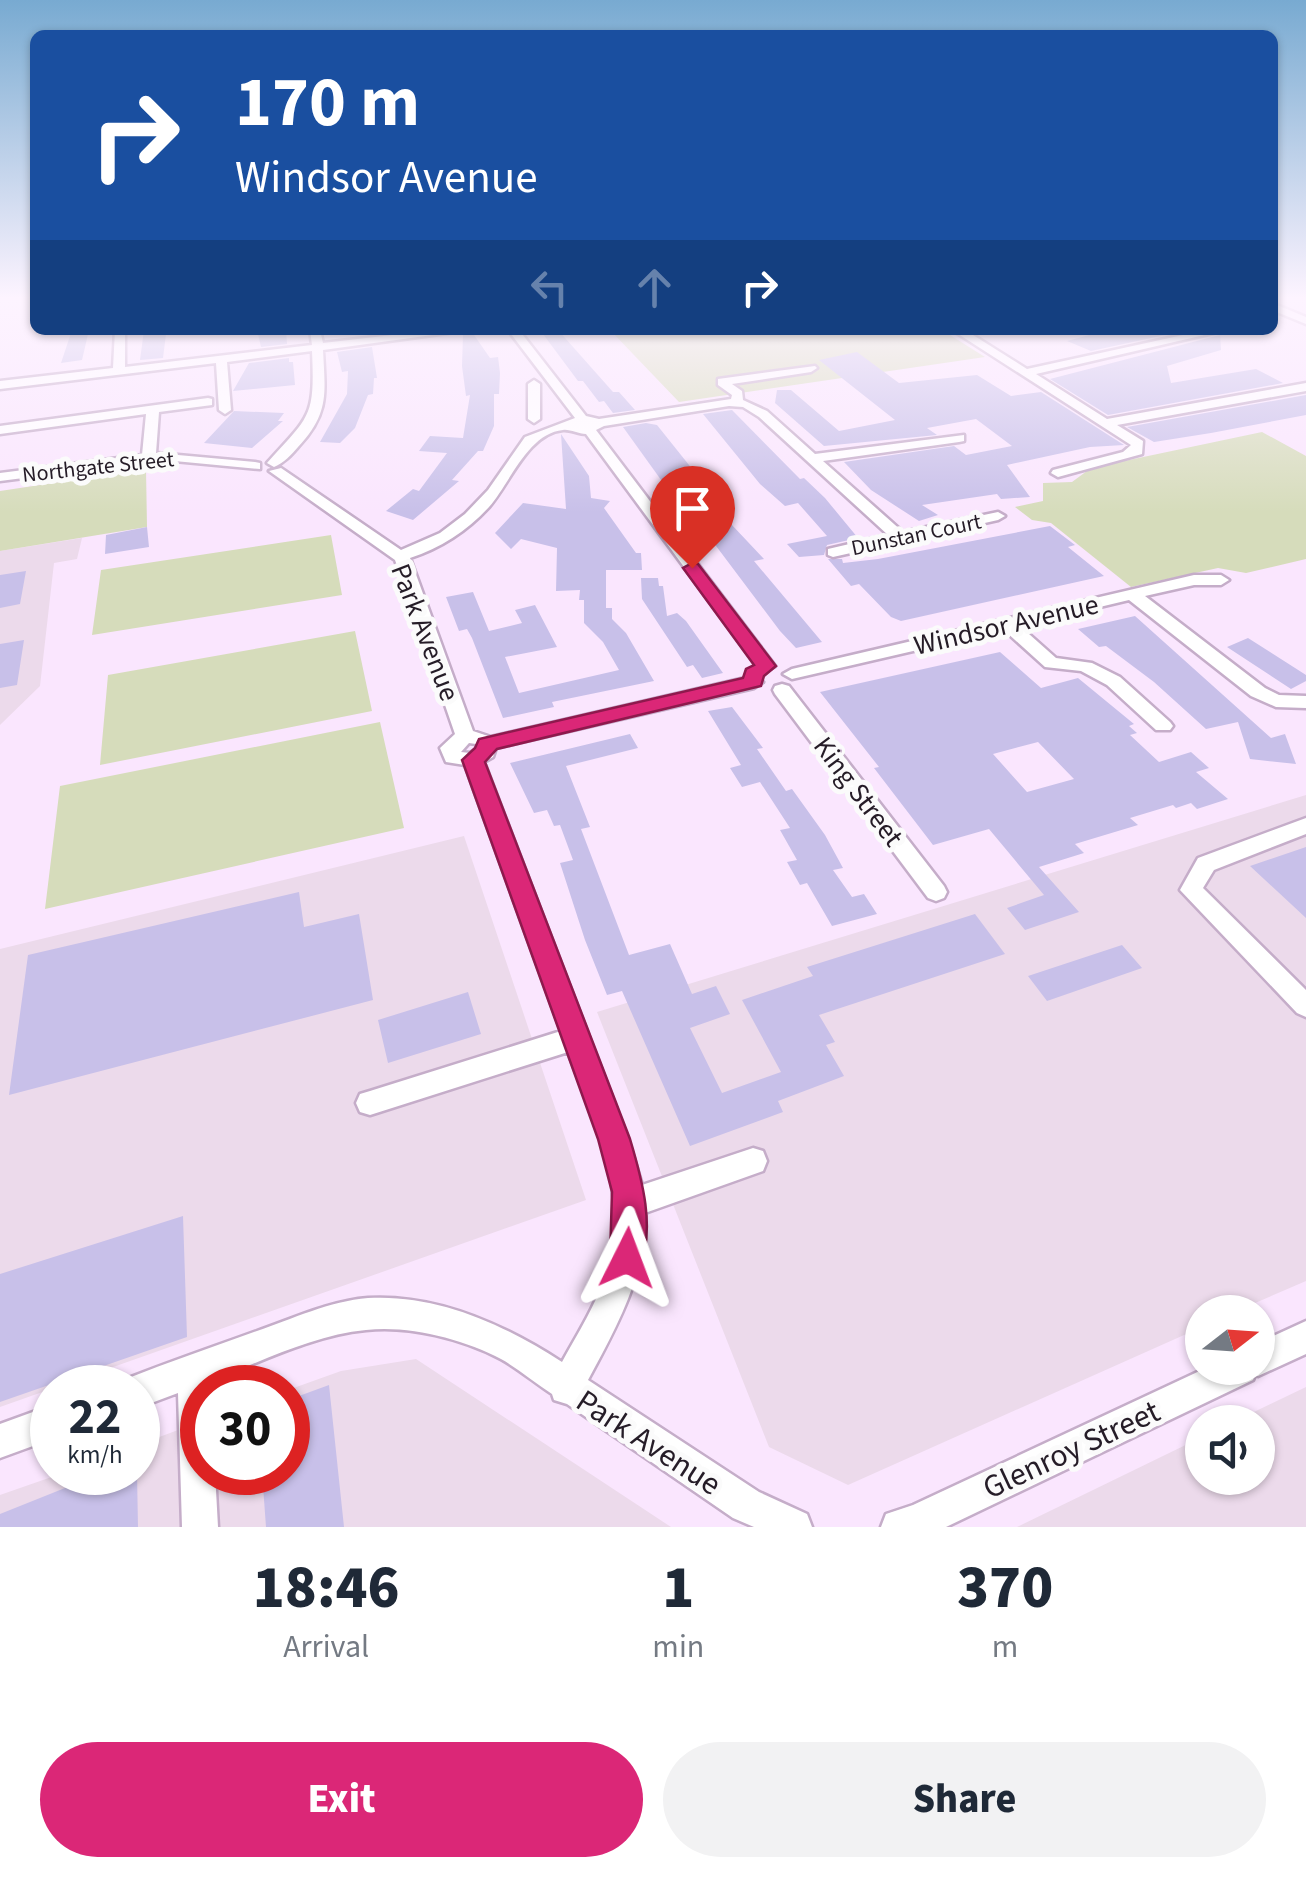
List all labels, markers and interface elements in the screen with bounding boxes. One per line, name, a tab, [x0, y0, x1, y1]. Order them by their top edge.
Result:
text: 170 m	[235, 53, 420, 153]
icon: right	[70, 70, 200, 200]
text: Windsor Avenue	[235, 146, 538, 210]
icon: left	[522, 260, 577, 315]
icon: ahead	[627, 260, 682, 315]
icon: right	[732, 260, 787, 315]
street label: Northgate Street	[21, 443, 176, 491]
pin	[650, 466, 735, 569]
icon: arrive	[665, 481, 720, 536]
street label: Dunstan Court	[848, 505, 985, 564]
street label: Park Avenue	[381, 558, 470, 707]
street label: Windsor Avenue	[910, 584, 1102, 666]
street label: King Street	[804, 728, 913, 855]
position arrow	[575, 1206, 679, 1310]
north arrow	[1185, 1295, 1275, 1385]
map controls	[1185, 1295, 1275, 1495]
speed limit sign: 30	[180, 1365, 310, 1495]
street label: Park Avenue	[567, 1379, 730, 1507]
text: 22	[69, 1382, 121, 1453]
street label: Glenroy Street	[975, 1389, 1168, 1511]
button: sound	[1185, 1405, 1275, 1495]
text: km/h	[67, 1437, 123, 1473]
text: 18:46	[253, 1546, 400, 1631]
text: 1	[662, 1546, 694, 1631]
text: 370	[957, 1546, 1053, 1631]
text: Arrival	[283, 1624, 369, 1670]
text: min	[652, 1624, 704, 1670]
text: m	[992, 1624, 1018, 1670]
button: Exit	[40, 1742, 643, 1857]
button: Share	[663, 1742, 1266, 1857]

